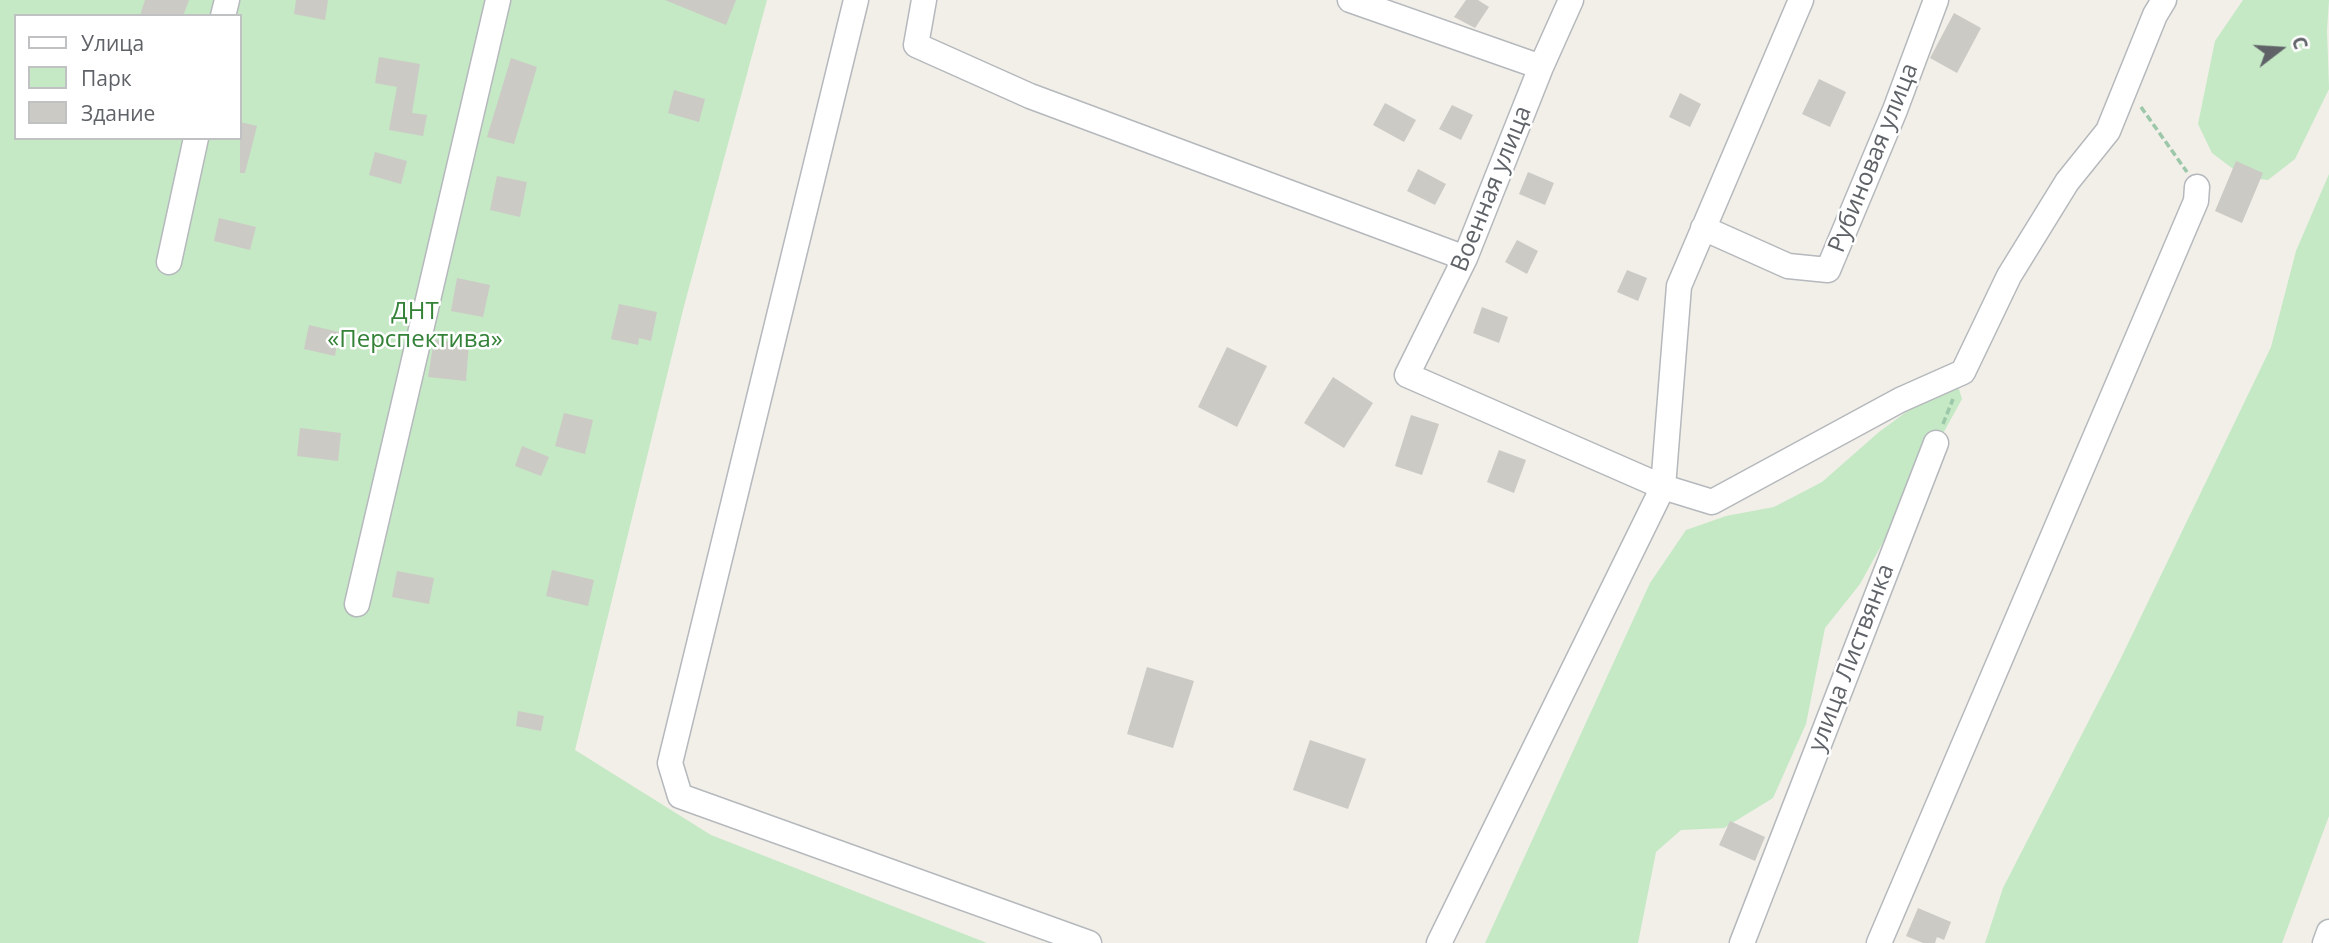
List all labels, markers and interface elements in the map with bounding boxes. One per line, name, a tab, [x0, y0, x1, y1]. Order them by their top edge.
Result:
legend	[14, 14, 242, 140]
north arrow	[2245, 14, 2315, 84]
text: Улица	[81, 29, 144, 57]
text: С	[2286, 33, 2314, 52]
street label: Рубиновая улица	[1823, 59, 1925, 257]
text: Парк	[81, 64, 132, 92]
text: Здание	[81, 99, 155, 127]
street label: Военная улица	[1446, 102, 1538, 276]
park label: ДНТ «Перспектива»	[327, 298, 503, 354]
street label: улица Листвянка	[1803, 560, 1901, 756]

